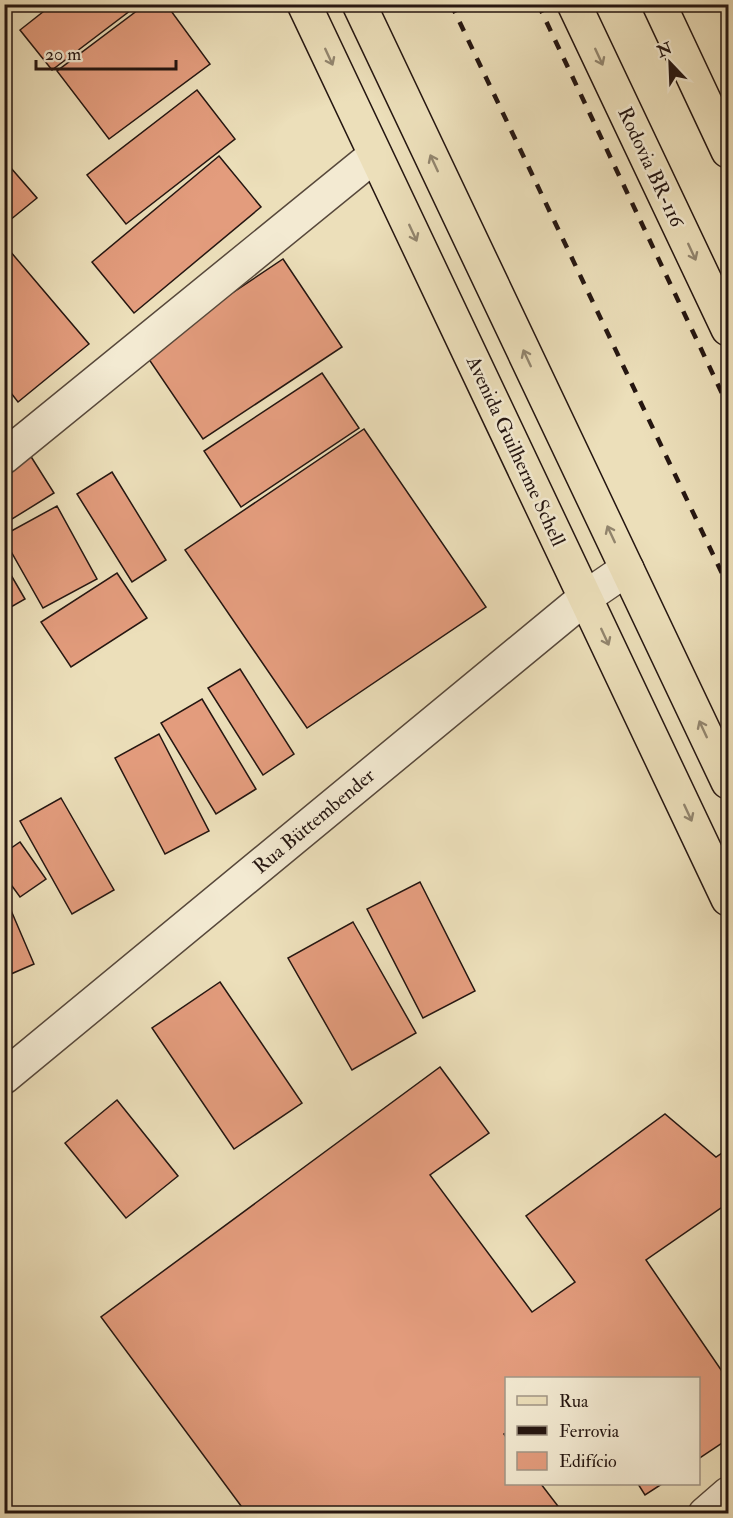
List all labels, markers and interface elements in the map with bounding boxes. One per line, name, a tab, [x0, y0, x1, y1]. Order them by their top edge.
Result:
scale bar	[36, 33, 176, 71]
north arrow	[640, 33, 700, 93]
text: N	[653, 38, 676, 63]
text: 20 m	[45, 43, 81, 66]
one-way arrow	[323, 48, 335, 66]
one-way arrow	[594, 48, 606, 66]
street label: Rodovia BR-116	[612, 103, 690, 232]
one-way arrow	[428, 155, 440, 173]
one-way arrow	[407, 224, 419, 242]
one-way arrow	[687, 243, 698, 261]
one-way arrow	[521, 350, 533, 368]
street label: Avenida Guilherme Schell	[460, 351, 571, 550]
one-way arrow	[604, 526, 616, 544]
one-way arrow	[599, 628, 611, 646]
one-way arrow	[697, 721, 709, 739]
street label: Rua Büttembender	[248, 763, 380, 879]
one-way arrow	[683, 804, 695, 822]
legend	[505, 1377, 700, 1485]
text: Rua	[559, 1390, 589, 1413]
text: Ferrovia	[559, 1420, 620, 1443]
text: Edifício	[559, 1450, 617, 1473]

